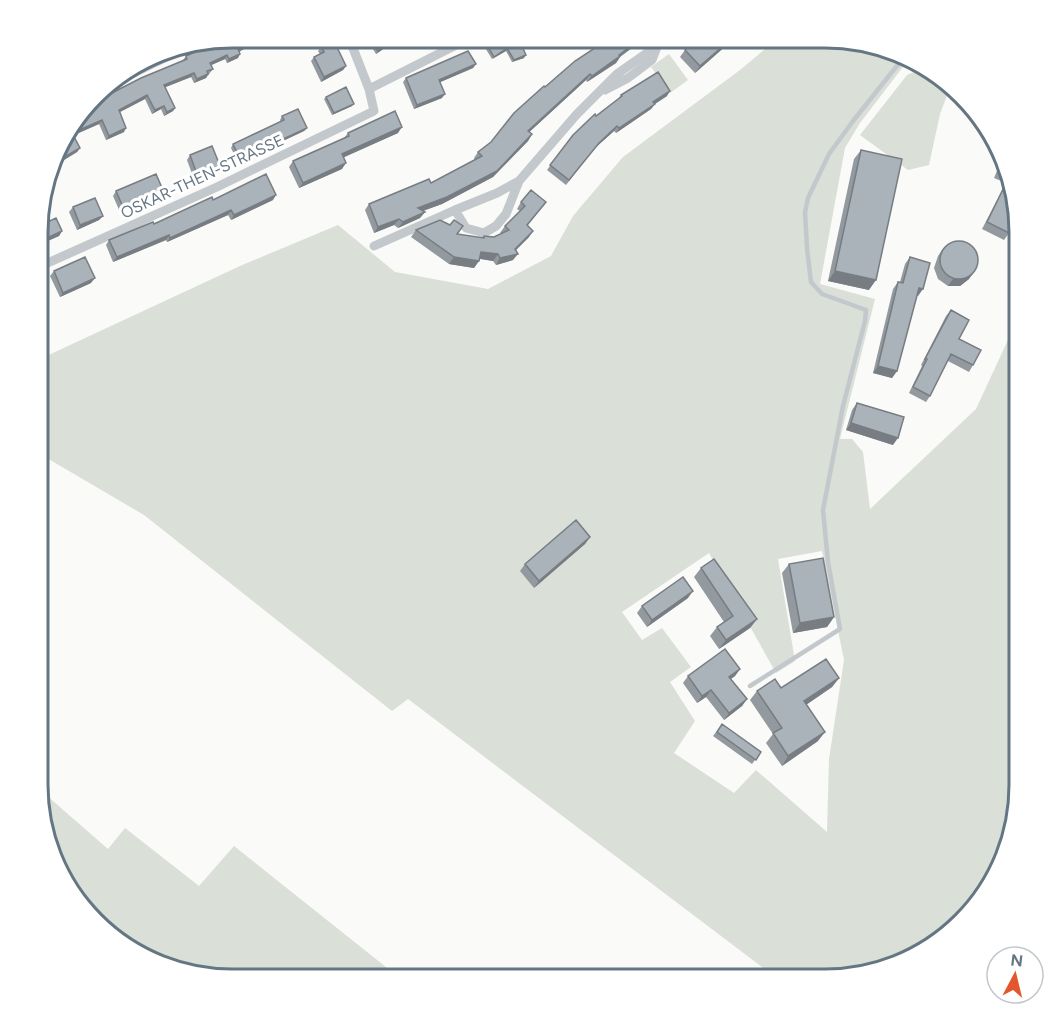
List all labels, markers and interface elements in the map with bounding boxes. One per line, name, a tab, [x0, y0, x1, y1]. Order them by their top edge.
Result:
street label: OSKAR-THEN-STRASSE	[118, 130, 287, 223]
north arrow	[985, 945, 1045, 1005]
text: N	[1009, 950, 1024, 971]

